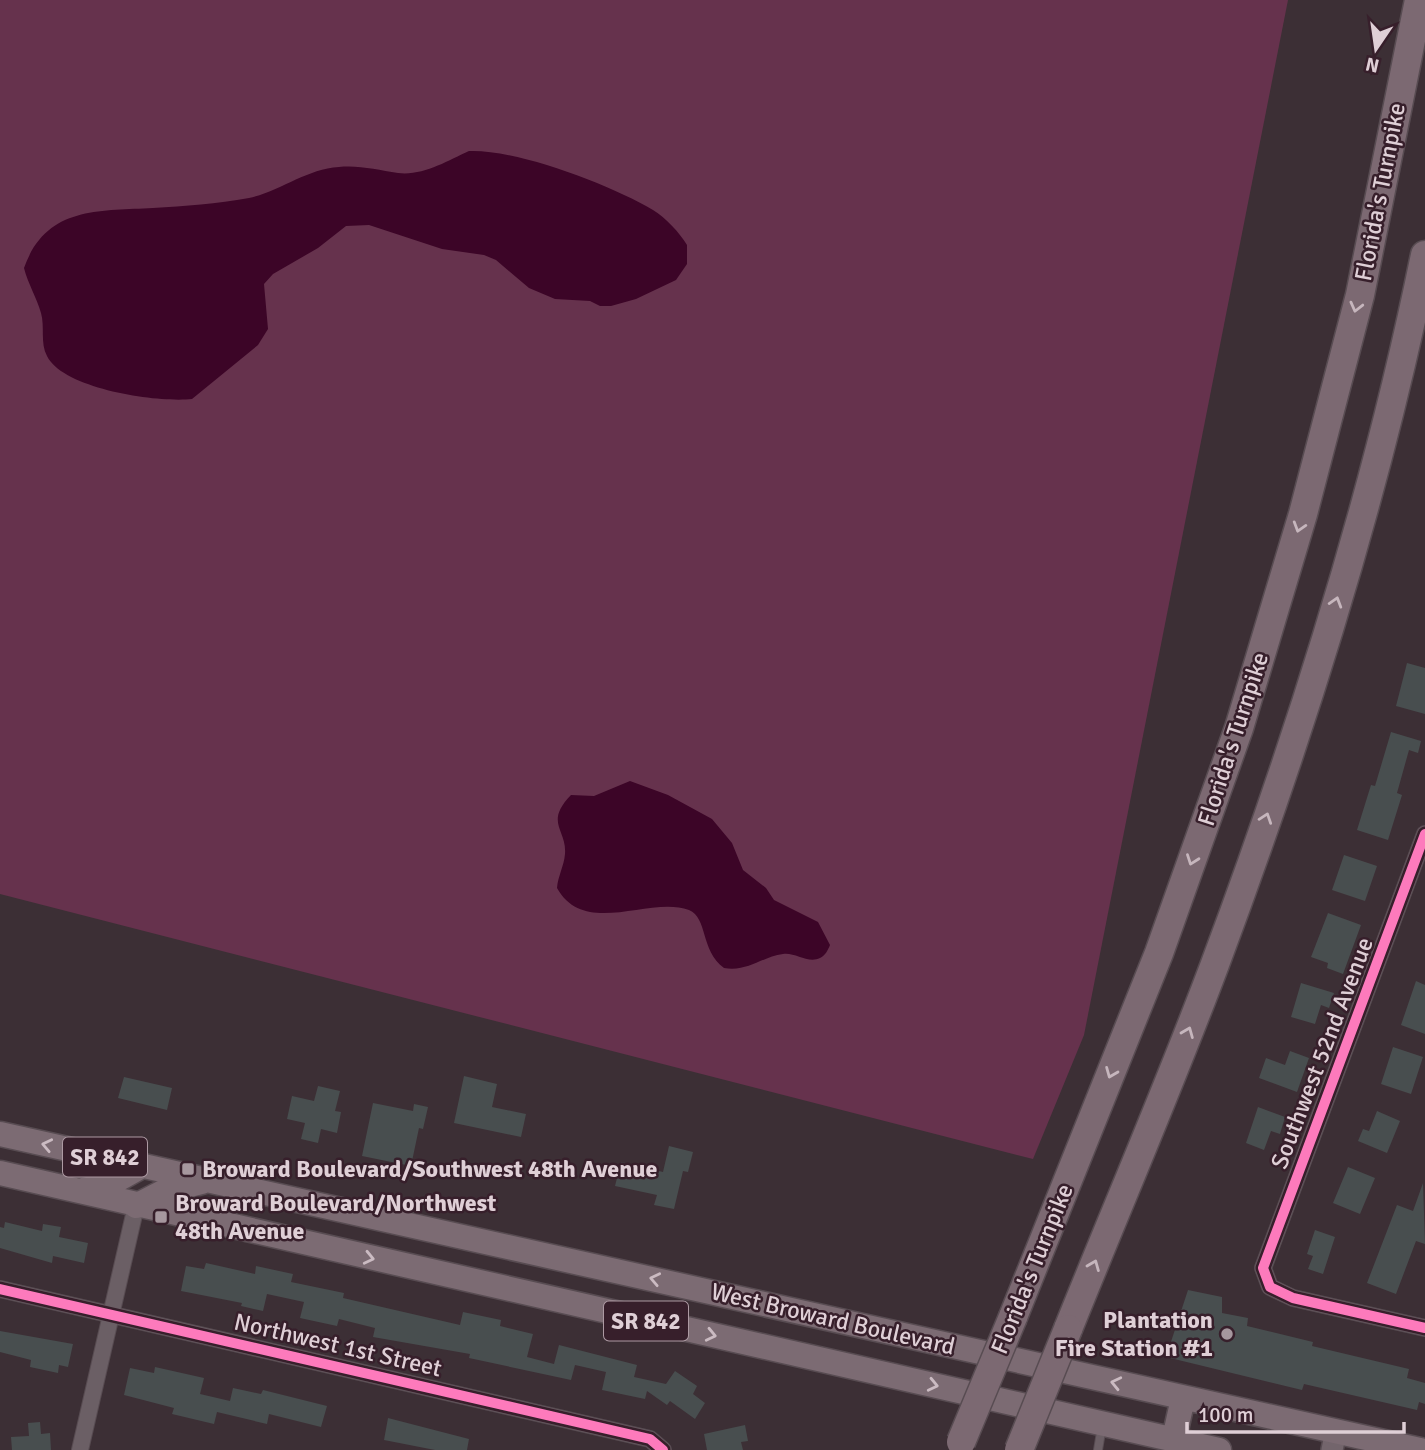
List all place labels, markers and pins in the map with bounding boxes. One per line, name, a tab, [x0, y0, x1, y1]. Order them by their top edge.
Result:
place label: Broward Boulevard/Southwest 48th Avenue	[202, 1154, 657, 1184]
marker: Broward Boulevard/Southwest 48th Avenue	[180, 1161, 196, 1177]
place label: Broward Boulevard/Northwest 48th Avenue	[175, 1188, 496, 1246]
marker: Broward Boulevard/Northwest 48th Avenue	[153, 1209, 169, 1225]
place label: Plantation Fire Station #1	[1055, 1305, 1213, 1363]
marker: Plantation Fire Station #1	[1219, 1326, 1235, 1342]

